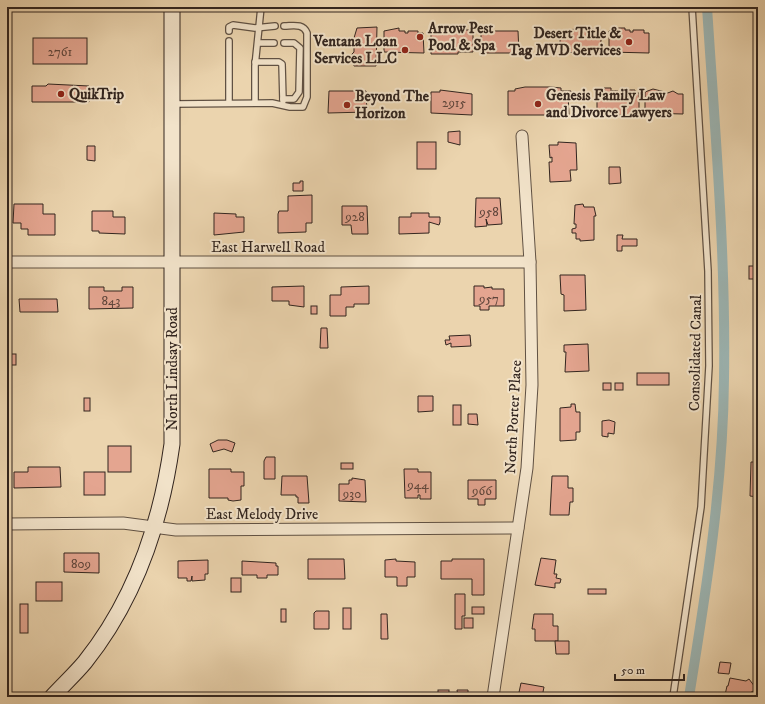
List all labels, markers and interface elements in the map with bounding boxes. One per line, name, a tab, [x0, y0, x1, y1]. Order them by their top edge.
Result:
place label: Arrow Pest Pool & Spa	[427, 19, 496, 55]
place label: Desert Title & Tag MVD Services	[507, 24, 621, 60]
place label: Ventana Loan Services LLC	[312, 32, 397, 68]
marker: Arrow Pest Pool & Spa	[415, 32, 425, 42]
marker: Desert Title & Tag MVD Services	[624, 37, 634, 47]
house number: 2761	[48, 44, 72, 60]
marker: Ventana Loan Services LLC	[400, 45, 410, 55]
place label: QuikTrip	[69, 85, 125, 104]
place label: Genesis Family Law and Divorce Lawyers	[546, 86, 672, 122]
place label: Beyond The Horizon	[355, 87, 430, 123]
marker: QuikTrip	[56, 89, 66, 99]
house number: 2915	[442, 95, 467, 111]
marker: Genesis Family Law and Divorce Lawyers	[533, 99, 543, 109]
marker: Beyond The Horizon	[342, 100, 352, 110]
house number: 958	[478, 204, 499, 220]
house number: 928	[344, 209, 365, 225]
street label: East Harwell Road	[211, 238, 325, 257]
house number: 957	[478, 291, 499, 307]
house number: 843	[102, 293, 121, 309]
street label: Consolidated Canal	[685, 294, 706, 411]
street label: North Lindsay Road	[163, 307, 182, 431]
street label: North Porter Place	[501, 360, 526, 474]
house number: 944	[406, 477, 429, 493]
house number: 966	[471, 483, 493, 499]
house number: 930	[342, 486, 361, 502]
street label: East Melody Drive	[206, 505, 318, 524]
house number: 809	[71, 556, 91, 572]
scale bar	[615, 656, 684, 682]
text: 50 m	[621, 663, 645, 678]

